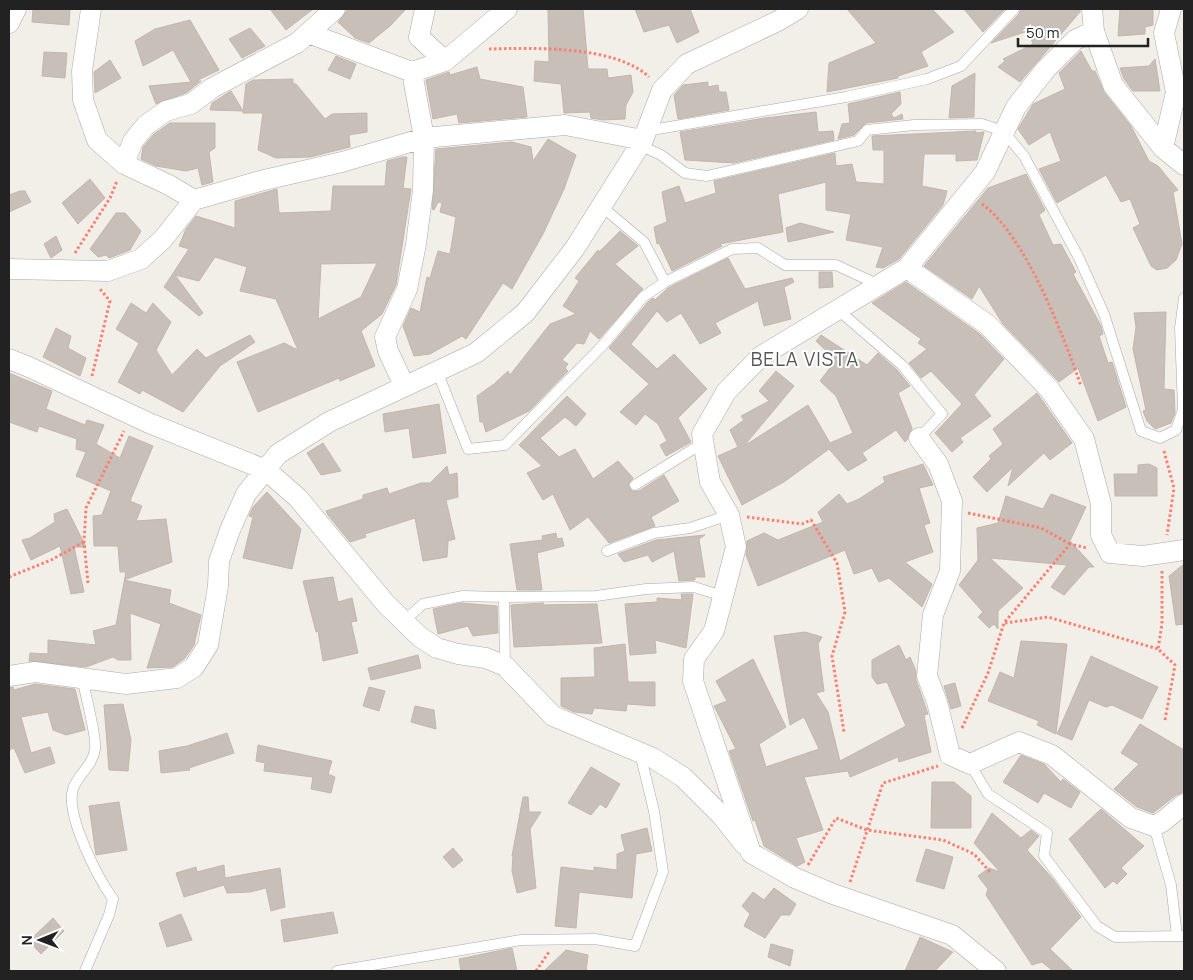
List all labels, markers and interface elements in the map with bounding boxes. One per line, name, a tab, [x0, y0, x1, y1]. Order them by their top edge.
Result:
scale bar	[1018, 15, 1148, 47]
text: 50 m	[1026, 22, 1060, 43]
district label: BELA VISTA	[751, 346, 859, 372]
north arrow	[15, 915, 65, 965]
text: N	[17, 935, 36, 945]

